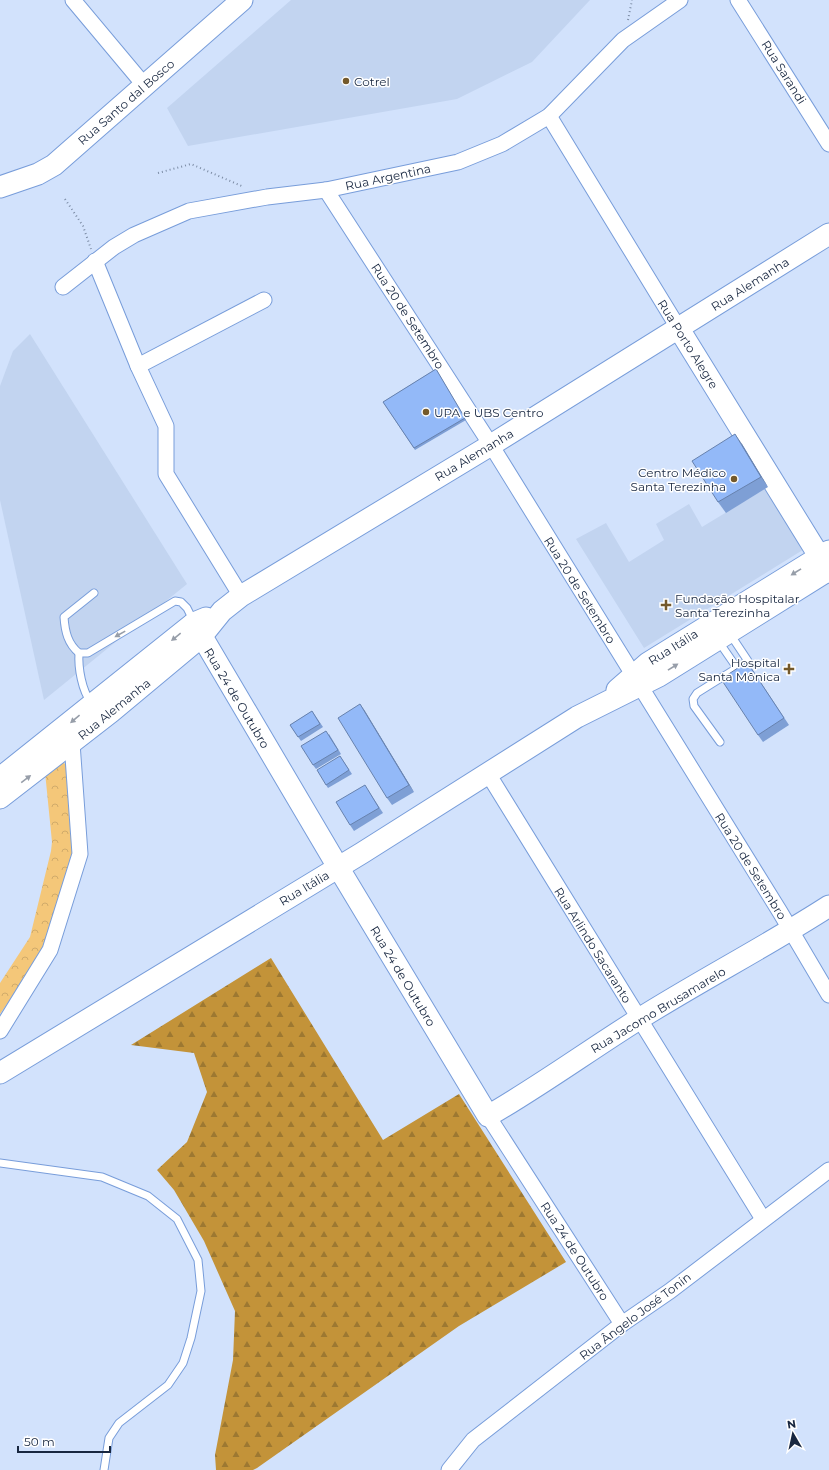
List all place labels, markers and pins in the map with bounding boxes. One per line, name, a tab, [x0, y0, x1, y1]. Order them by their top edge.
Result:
place label: Cotrel	[354, 74, 390, 89]
marker: Cotrel	[341, 76, 351, 86]
place label: UPA e UBS Centro	[434, 405, 543, 420]
marker: UPA e UBS Centro	[421, 407, 431, 417]
place label: Centro Médico Santa Terezinha	[631, 465, 726, 494]
marker: Centro Médico Santa Terezinha	[729, 474, 739, 484]
place label: Fundação Hospitalar Santa Terezinha	[675, 591, 800, 620]
marker: Fundação Hospitalar Santa Terezinha	[660, 599, 672, 611]
place label: Hospital Santa Mônica	[698, 655, 780, 684]
marker: Hospital Santa Mônica	[783, 663, 795, 675]

